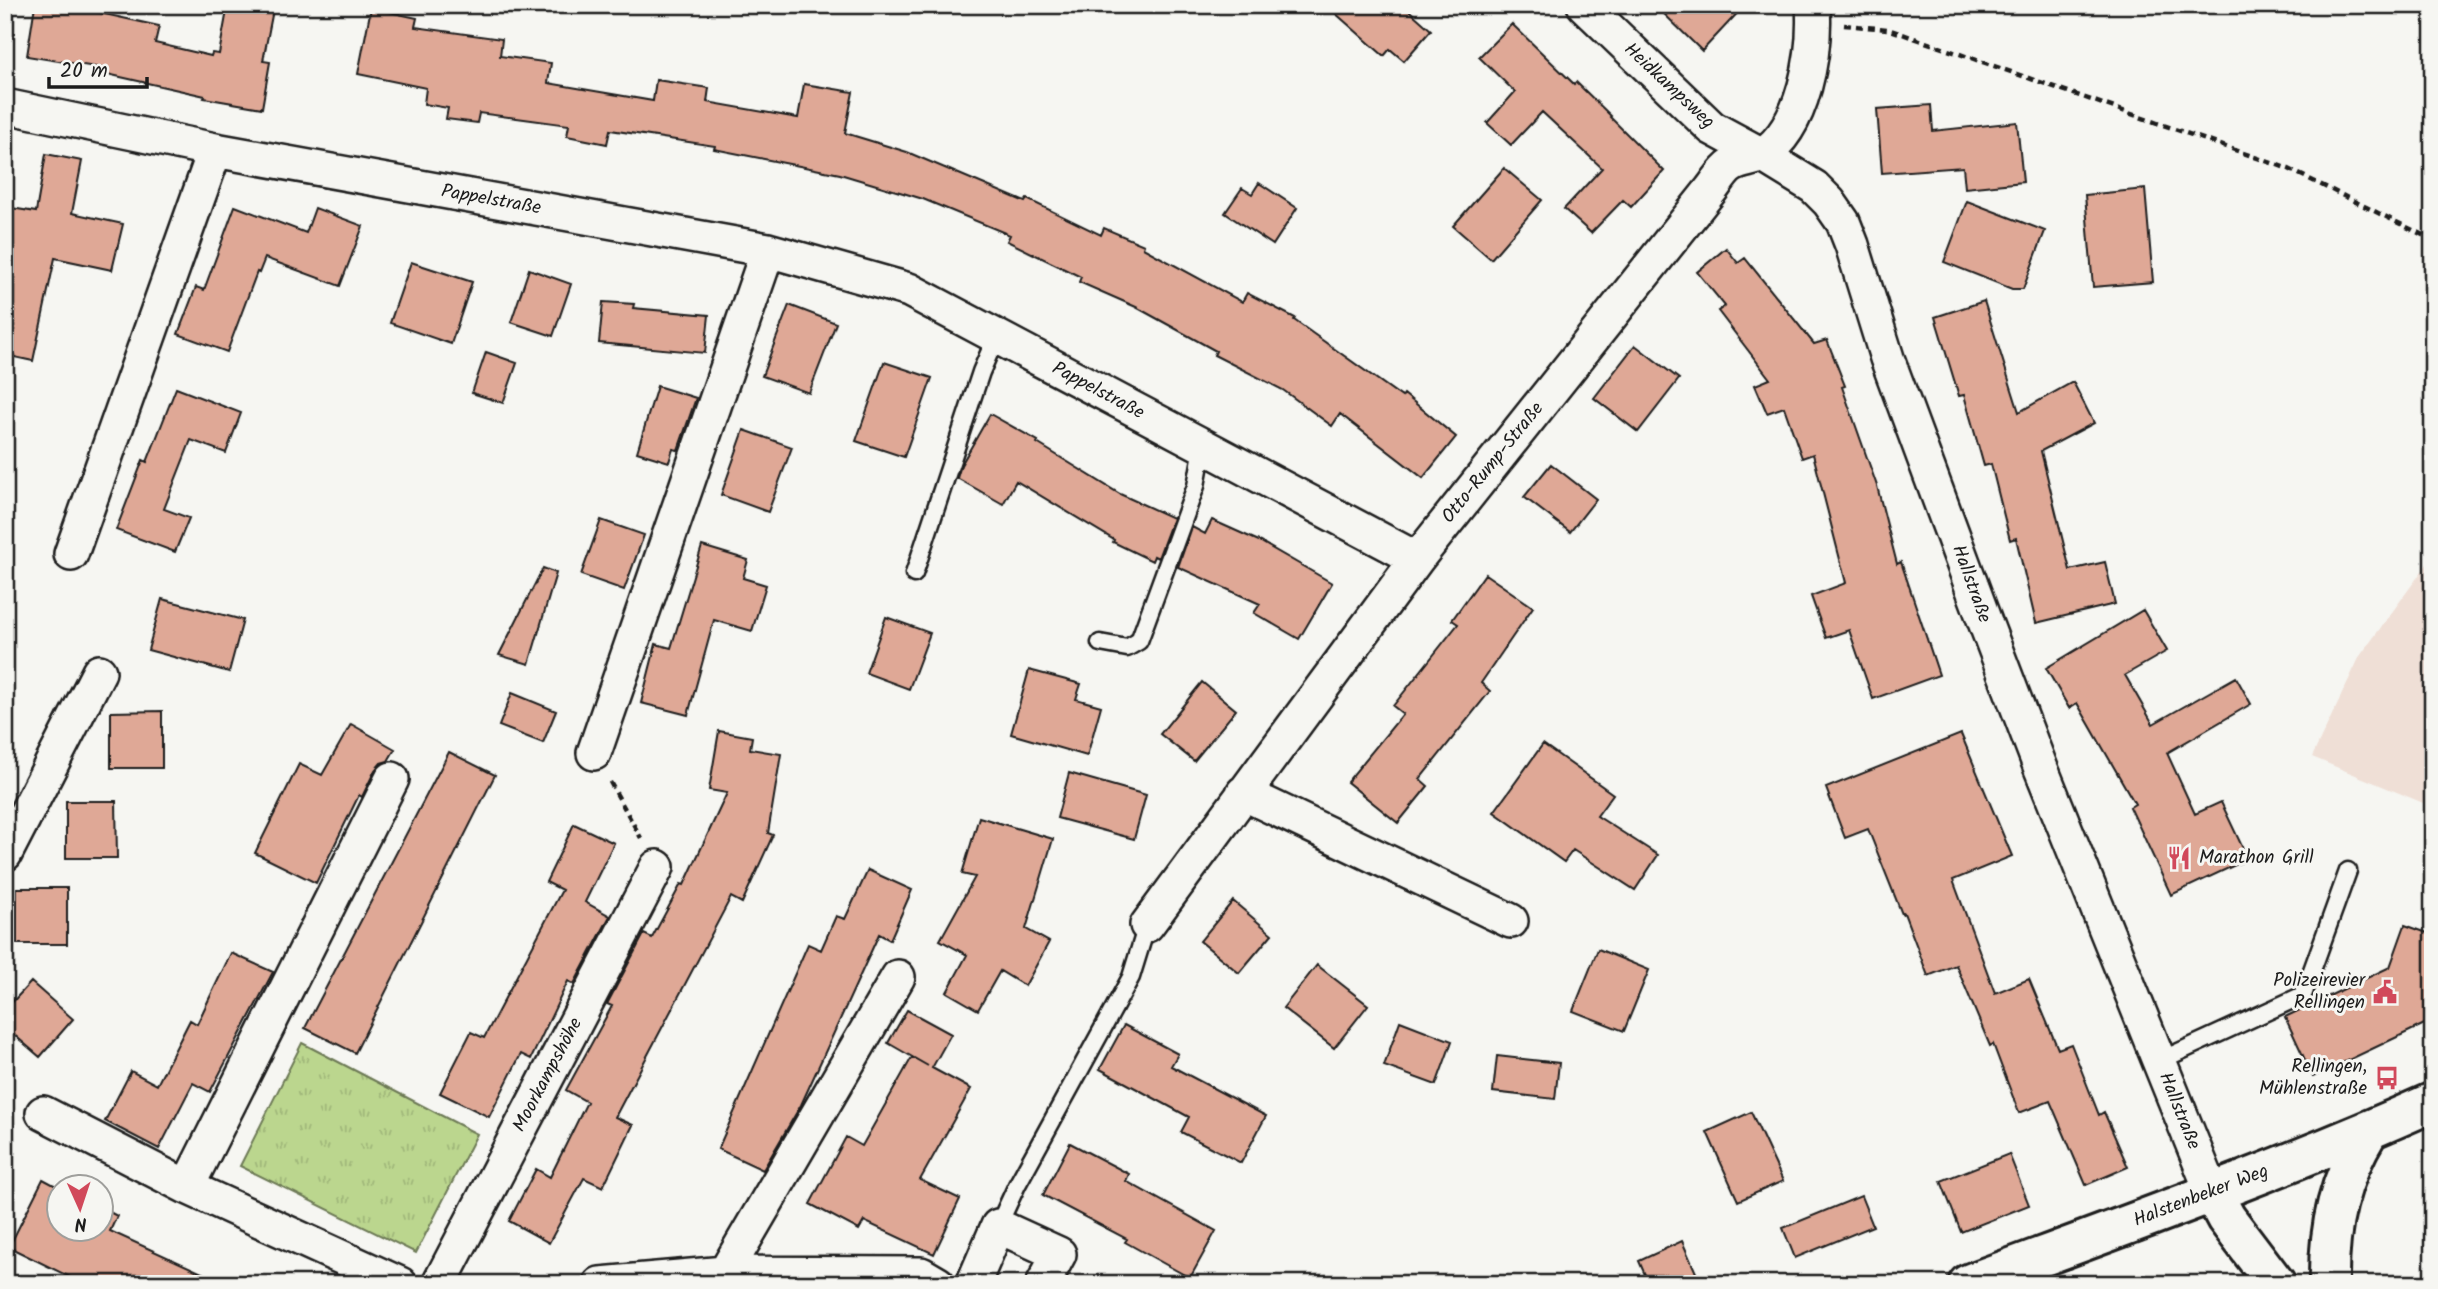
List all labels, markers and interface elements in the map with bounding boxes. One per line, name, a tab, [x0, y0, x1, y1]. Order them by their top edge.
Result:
street label: Heidkampsweg	[1616, 36, 1722, 136]
scale bar	[49, 46, 147, 90]
text: 20 m	[60, 55, 108, 88]
street label: Pappelstraße	[439, 176, 544, 224]
street label: Pappelstraße	[1046, 354, 1150, 428]
street label: Otto-Rump-Straße	[1434, 395, 1552, 530]
street label: Hallstraße	[1943, 541, 1999, 628]
place label: Marathon Grill	[2199, 843, 2314, 873]
restaurant icon: Marathon Grill	[2165, 844, 2193, 872]
place label: Polizeirevier Rellingen	[2273, 966, 2367, 1018]
public building icon: Polizeirevier Rellingen	[2371, 978, 2399, 1006]
street label: Moorkampshöhe	[505, 1012, 591, 1138]
place label: Rellingen, Mühlenstraße	[2259, 1052, 2367, 1104]
bus stop icon: Rellingen, Mühlenstraße	[2373, 1064, 2401, 1092]
street label: Hallstraße	[2150, 1068, 2208, 1155]
street label: Halstenbeker Weg	[2129, 1156, 2273, 1236]
north arrow	[46, 1174, 116, 1244]
text: N	[74, 1208, 88, 1238]

